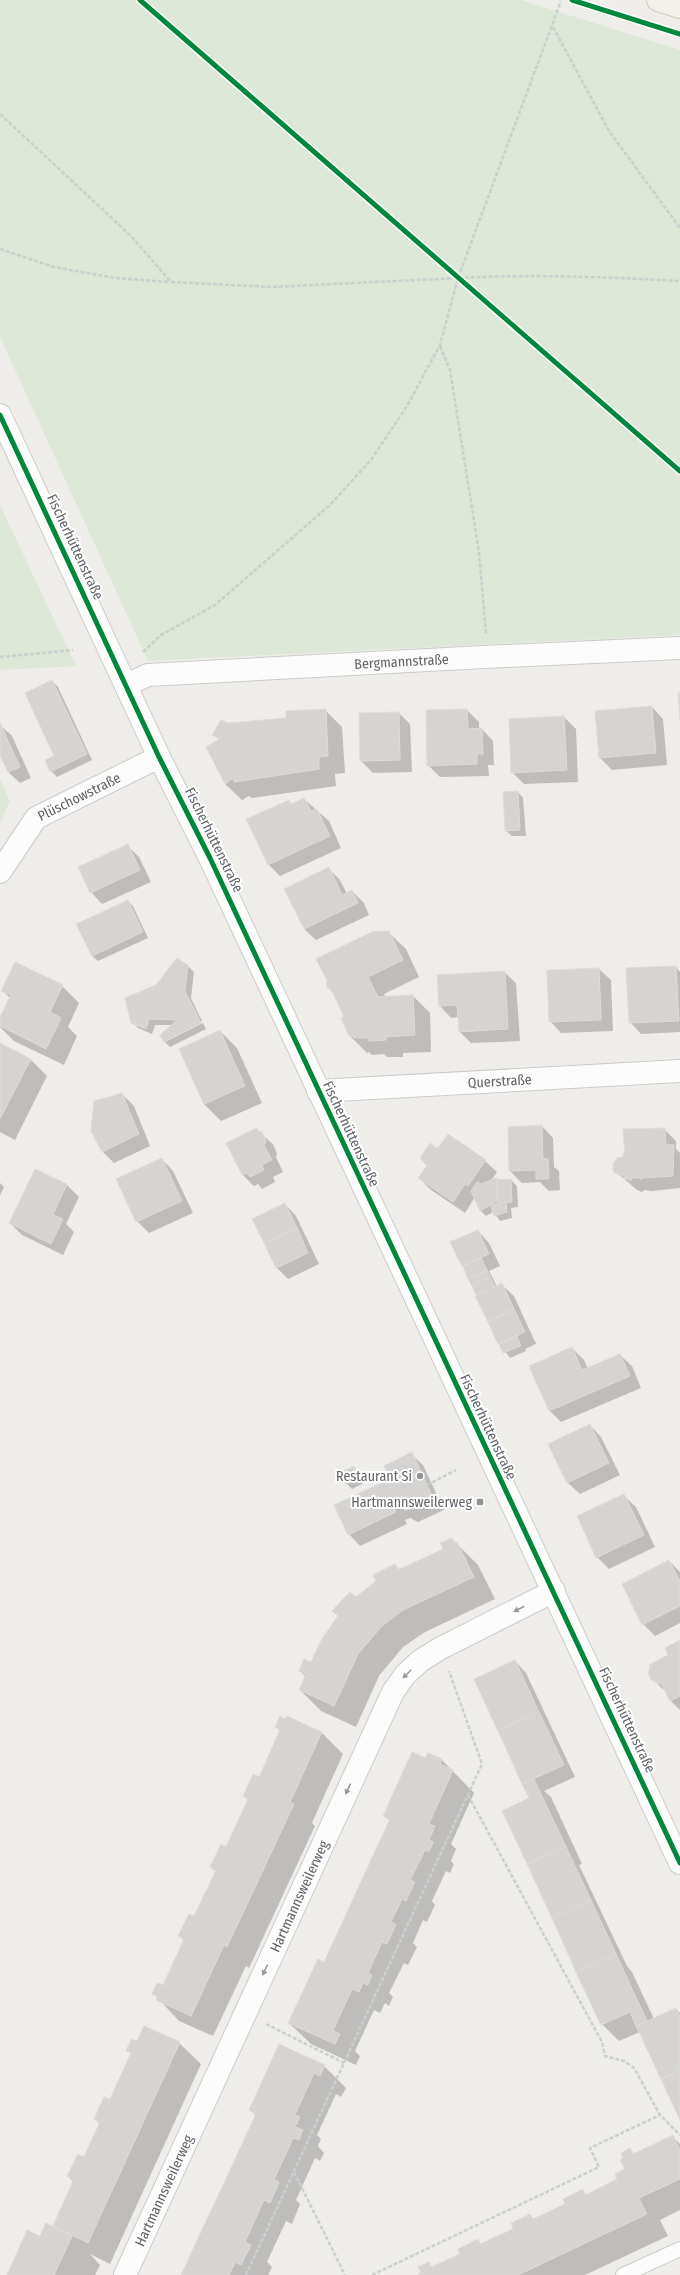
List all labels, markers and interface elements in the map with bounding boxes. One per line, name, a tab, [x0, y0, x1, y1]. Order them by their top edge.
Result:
street label: Fischerhüttenstraße	[43, 491, 107, 603]
street label: Bergmannstraße	[354, 650, 449, 672]
street label: Plüschowstraße	[35, 769, 123, 824]
street label: Fischerhüttenstraße	[181, 785, 247, 895]
street label: Querstraße	[467, 1071, 532, 1091]
street label: Fischerhüttenstraße	[319, 1078, 383, 1190]
street label: Fischerhüttenstraße	[456, 1371, 520, 1483]
place label: Restaurant Si	[336, 1468, 412, 1485]
marker: Restaurant Si	[415, 1471, 425, 1481]
place label: Hartmannsweilerweg	[351, 1494, 472, 1511]
marker: Hartmannsweilerweg	[475, 1497, 485, 1507]
one-way arrow	[514, 1606, 525, 1612]
street label: Fischerhüttenstraße	[595, 1664, 659, 1776]
one-way arrow	[403, 1669, 412, 1679]
one-way arrow	[345, 1783, 351, 1795]
street label: Hartmannsweilerweg	[266, 1837, 332, 1955]
one-way arrow	[262, 1965, 268, 1976]
street label: Hartmannsweilerweg	[131, 2132, 197, 2249]

